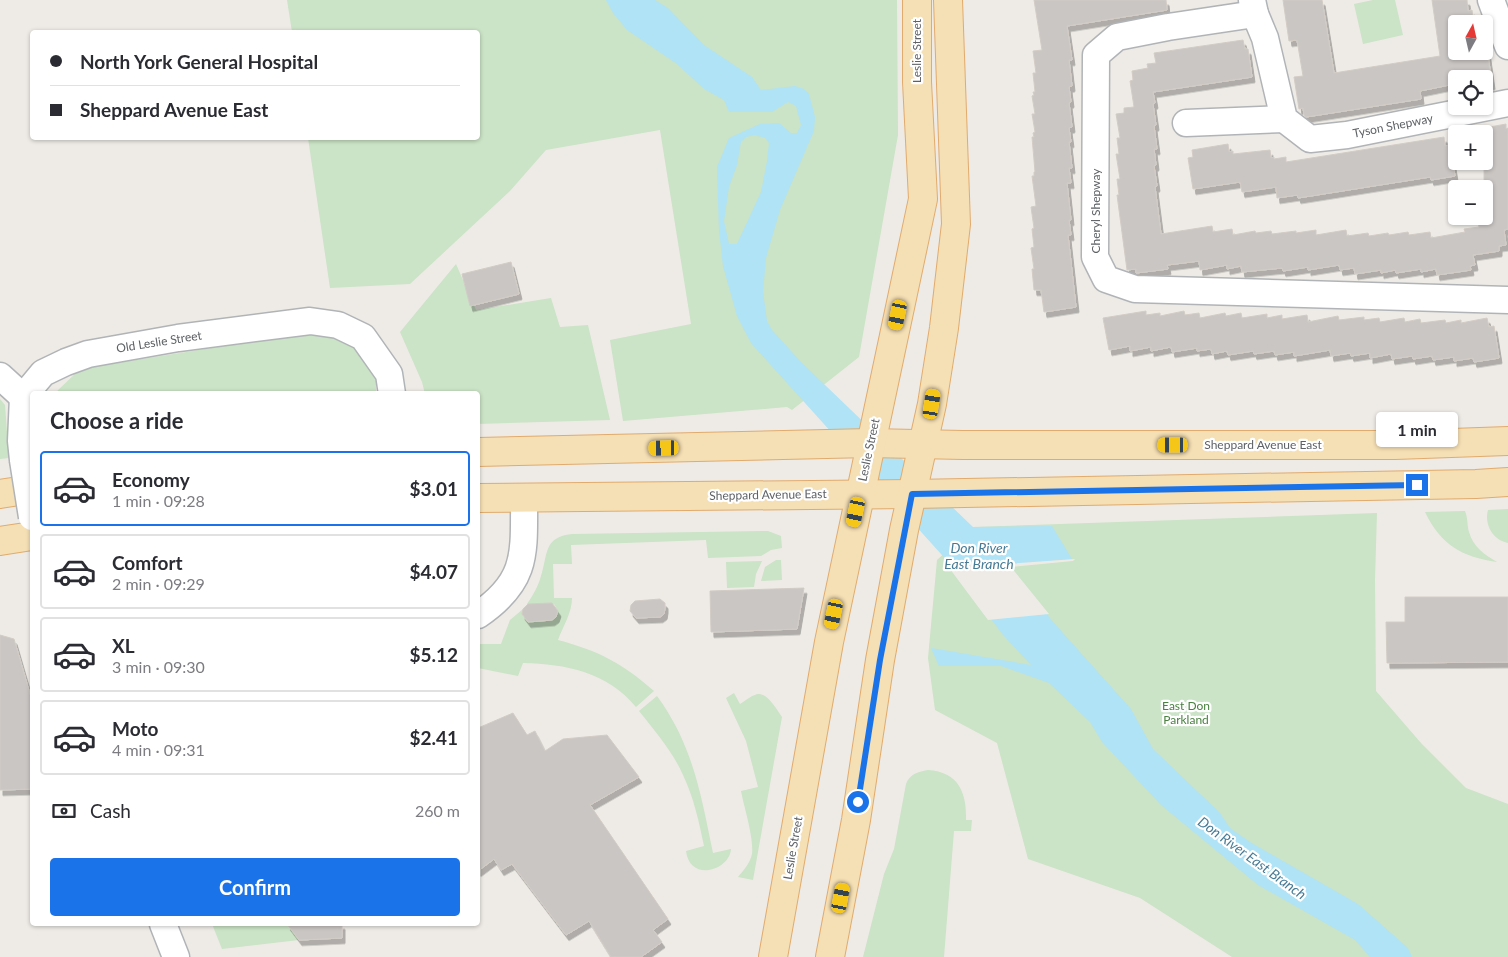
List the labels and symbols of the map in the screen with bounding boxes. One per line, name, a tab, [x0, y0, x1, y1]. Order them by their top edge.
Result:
north arrow	[1448, 15, 1492, 60]
street label: Leslie Street	[909, 18, 924, 83]
street label: Tyson Shepway	[1352, 110, 1435, 141]
street label: Cheryl Shepway	[1088, 168, 1103, 253]
car	[887, 299, 908, 331]
street label: Old Leslie Street	[115, 327, 203, 356]
car	[922, 388, 941, 420]
callout: 1 min	[1376, 412, 1458, 448]
street label: Leslie Street	[855, 416, 883, 483]
street label: Sheppard Avenue East	[1204, 437, 1322, 452]
car	[1158, 438, 1188, 453]
car	[648, 440, 679, 456]
route end	[1406, 474, 1428, 496]
street label: Sheppard Avenue East	[709, 486, 828, 503]
car	[845, 496, 866, 528]
water label: Don River East Branch	[944, 539, 1014, 572]
car	[823, 598, 844, 630]
park label: East Don Parkland	[1162, 698, 1210, 727]
route start	[847, 791, 869, 813]
water label: Don River East Branch	[1195, 813, 1310, 903]
street label: Leslie Street	[780, 814, 806, 881]
car	[830, 882, 851, 914]

